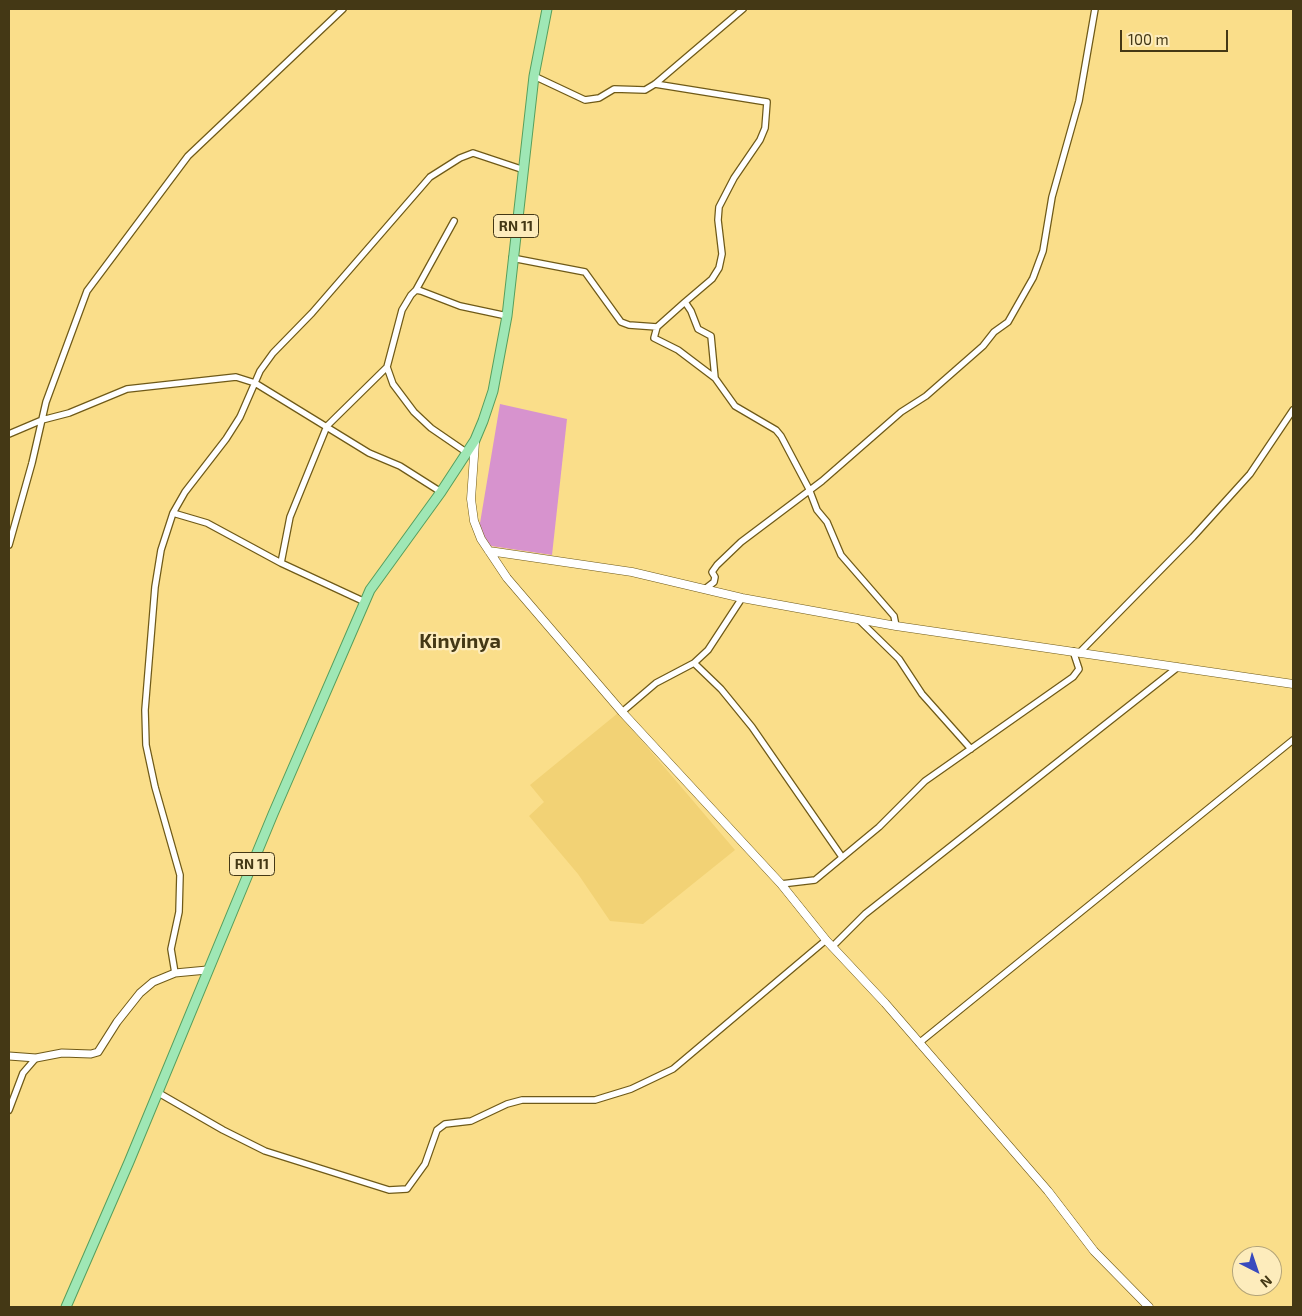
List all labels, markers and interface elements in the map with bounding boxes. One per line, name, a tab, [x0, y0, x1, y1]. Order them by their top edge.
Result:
scale bar	[1122, 20, 1230, 52]
text: 100 m	[1128, 30, 1169, 48]
road number: RN 11	[494, 215, 538, 238]
district label: Kinyinya	[419, 629, 501, 653]
road number: RN 11	[230, 852, 274, 876]
north arrow	[1232, 1246, 1282, 1296]
text: N	[1257, 1272, 1276, 1292]

